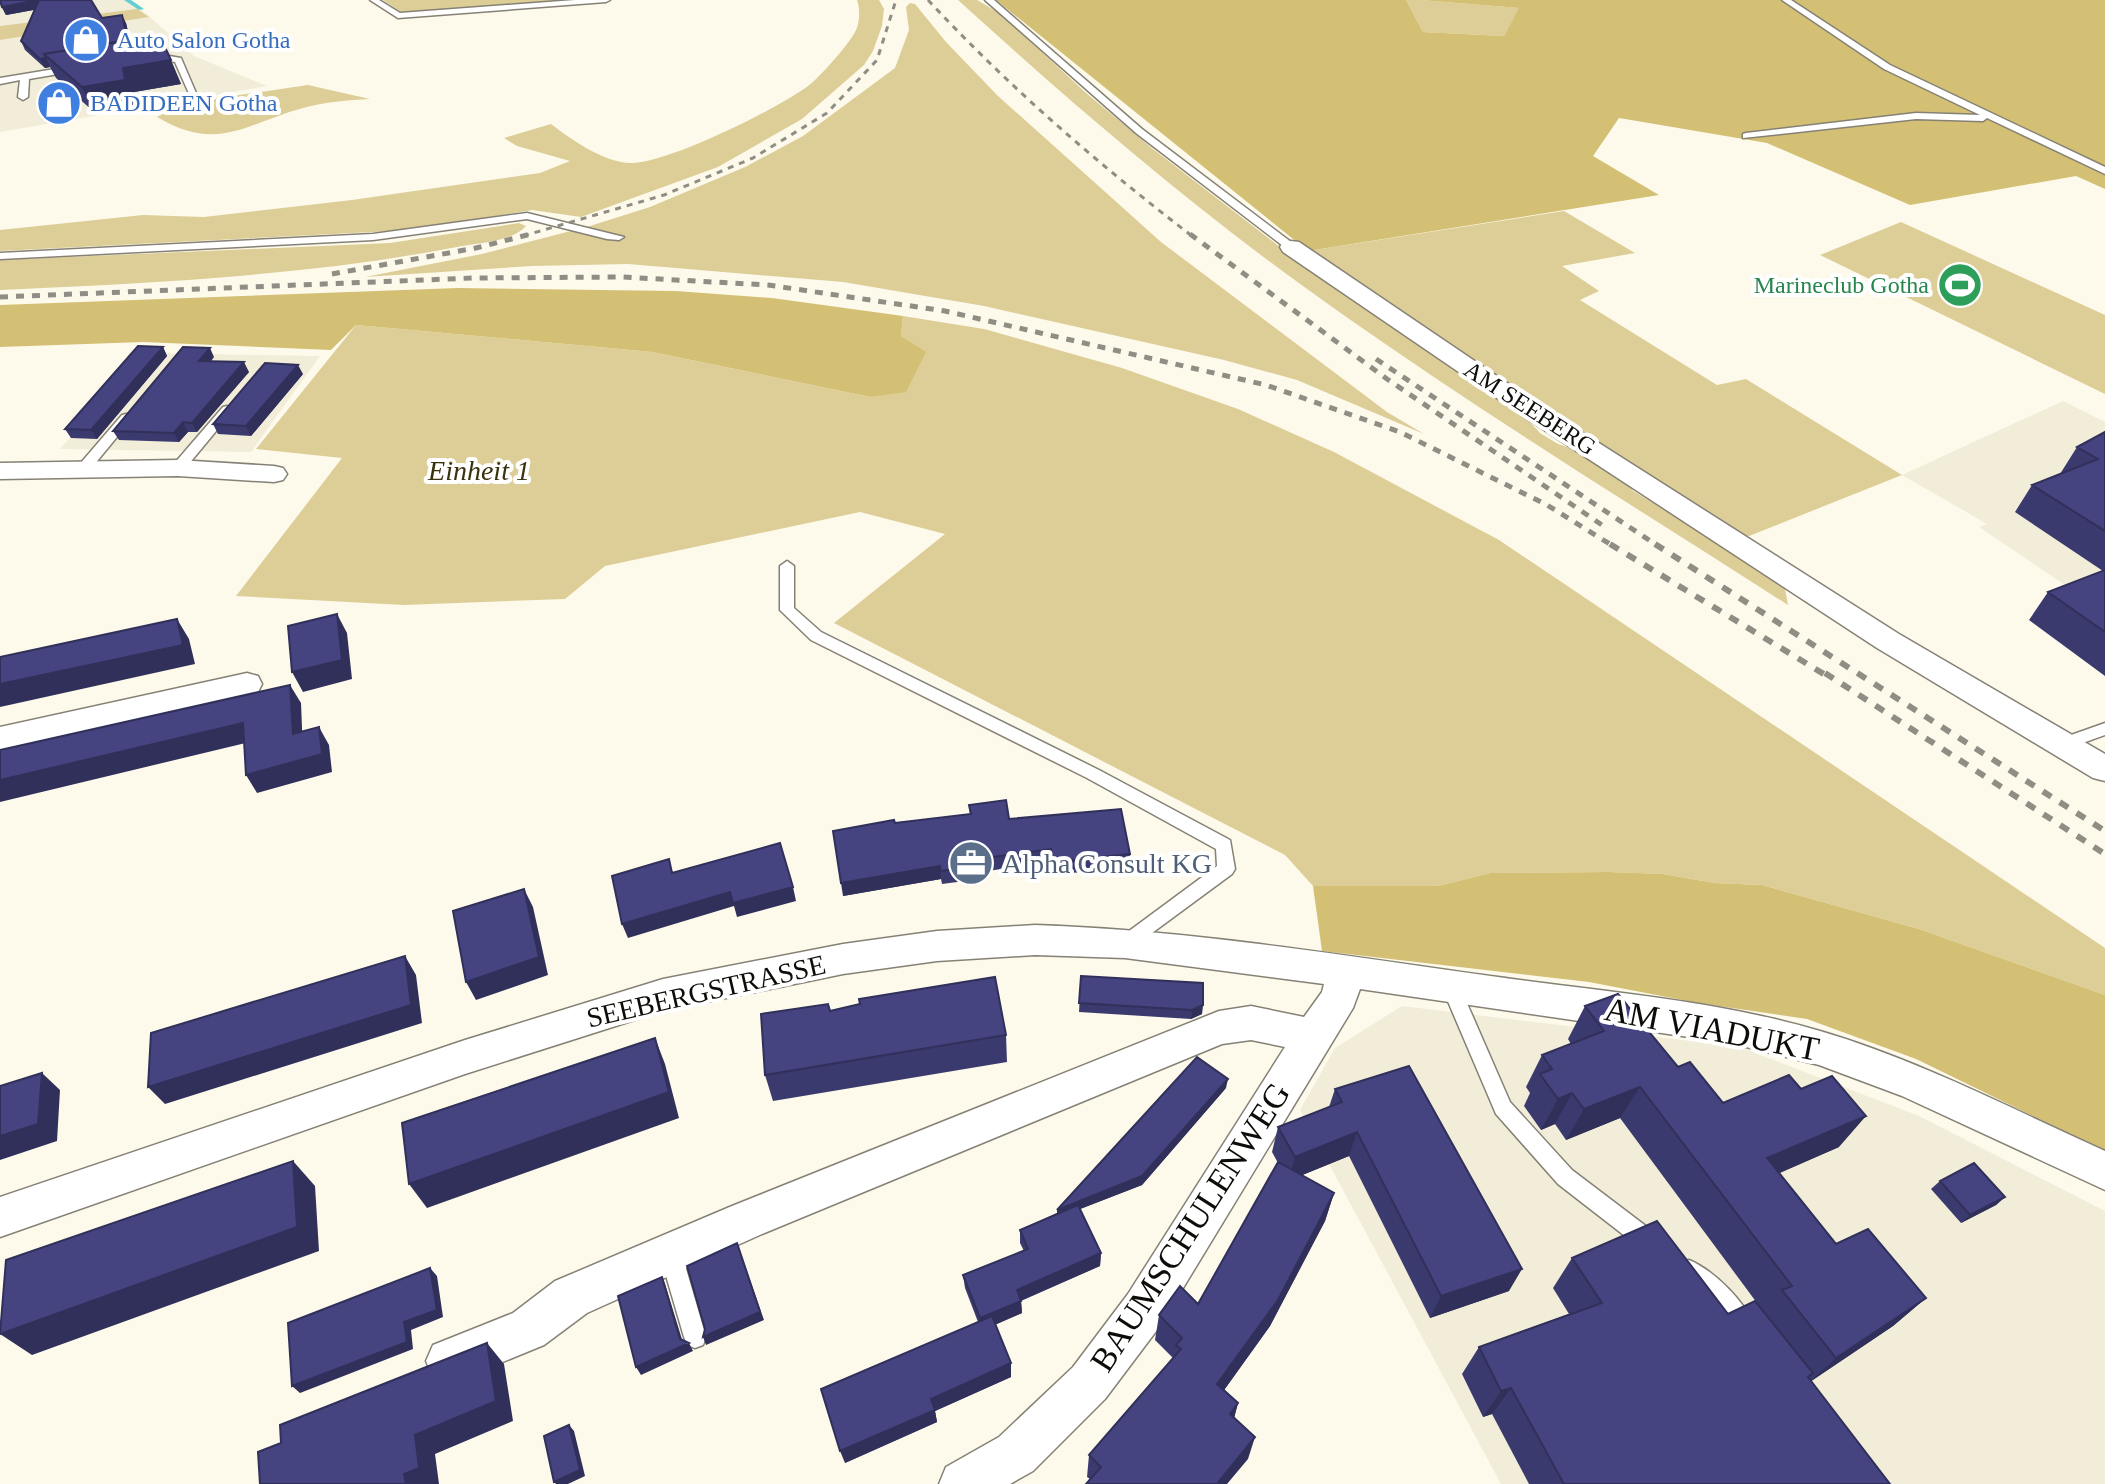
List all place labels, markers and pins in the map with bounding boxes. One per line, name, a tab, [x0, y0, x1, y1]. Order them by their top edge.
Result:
shop icon: Auto Salon Gotha	[62, 16, 110, 64]
place label: Auto Salon Gotha	[117, 27, 291, 53]
shop icon: BADIDEEN Gotha	[35, 79, 83, 127]
place label: BADIDEEN Gotha	[90, 90, 278, 116]
sports icon: Marineclub Gotha	[1936, 261, 1984, 309]
place label: Marineclub Gotha	[1754, 272, 1929, 298]
office icon: Alpha Consult KG	[947, 839, 995, 887]
place label: Alpha Consult KG	[1002, 848, 1212, 879]

